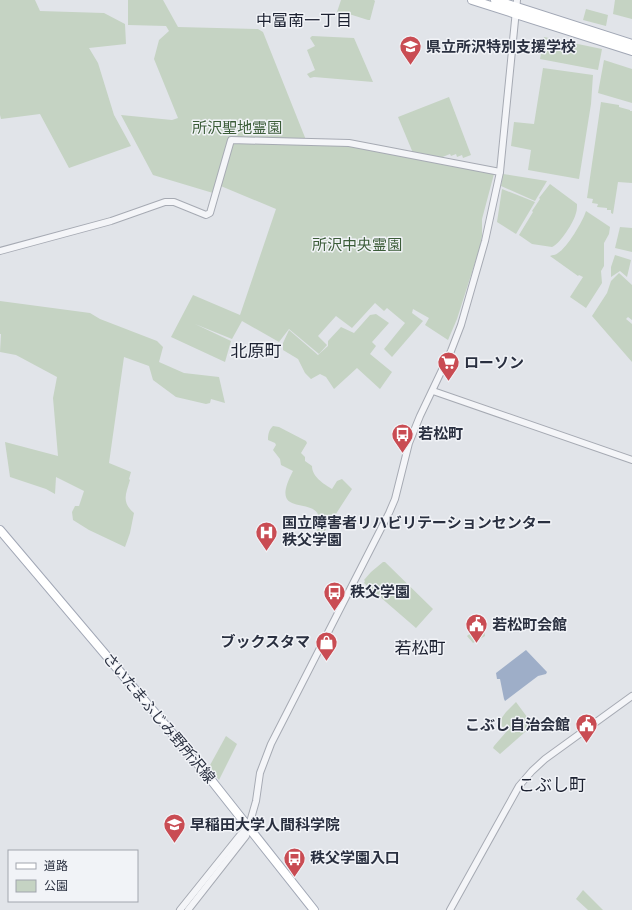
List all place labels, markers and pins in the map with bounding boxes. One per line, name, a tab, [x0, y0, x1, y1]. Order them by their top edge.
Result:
school or university icon: 県立所沢特別支援学校	[397, 34, 423, 67]
place label: 県立所沢特別支援学校	[426, 38, 576, 56]
supermarket icon: ローソン	[435, 350, 461, 383]
place label: ローソン	[464, 354, 524, 372]
bus stop icon: 若松町	[390, 421, 416, 454]
place label: 若松町	[418, 425, 463, 443]
place label: 国立障害者リハビリテーションセンター 秩父学園	[282, 514, 552, 549]
hospital icon: 国立障害者リハビリテーションセンター 秩父学園	[253, 519, 279, 552]
bus stop icon: 秩父学園	[321, 579, 347, 612]
place label: 秩父学園	[350, 583, 410, 601]
public building icon: 若松町会館	[464, 612, 490, 645]
place label: 若松町会館	[492, 616, 567, 634]
shop icon: ブックスタマ	[313, 629, 339, 662]
place label: ブックスタマ	[220, 633, 310, 651]
public building icon: こぶし自治会館	[573, 712, 599, 745]
place label: こぶし自治会館	[465, 716, 570, 734]
school or university icon: 早稲田大学人間科学院	[161, 812, 187, 845]
place label: 早稲田大学人間科学院	[190, 816, 340, 834]
bus stop icon: 秩父学園入口	[281, 845, 307, 878]
place label: 秩父学園入口	[310, 849, 400, 867]

